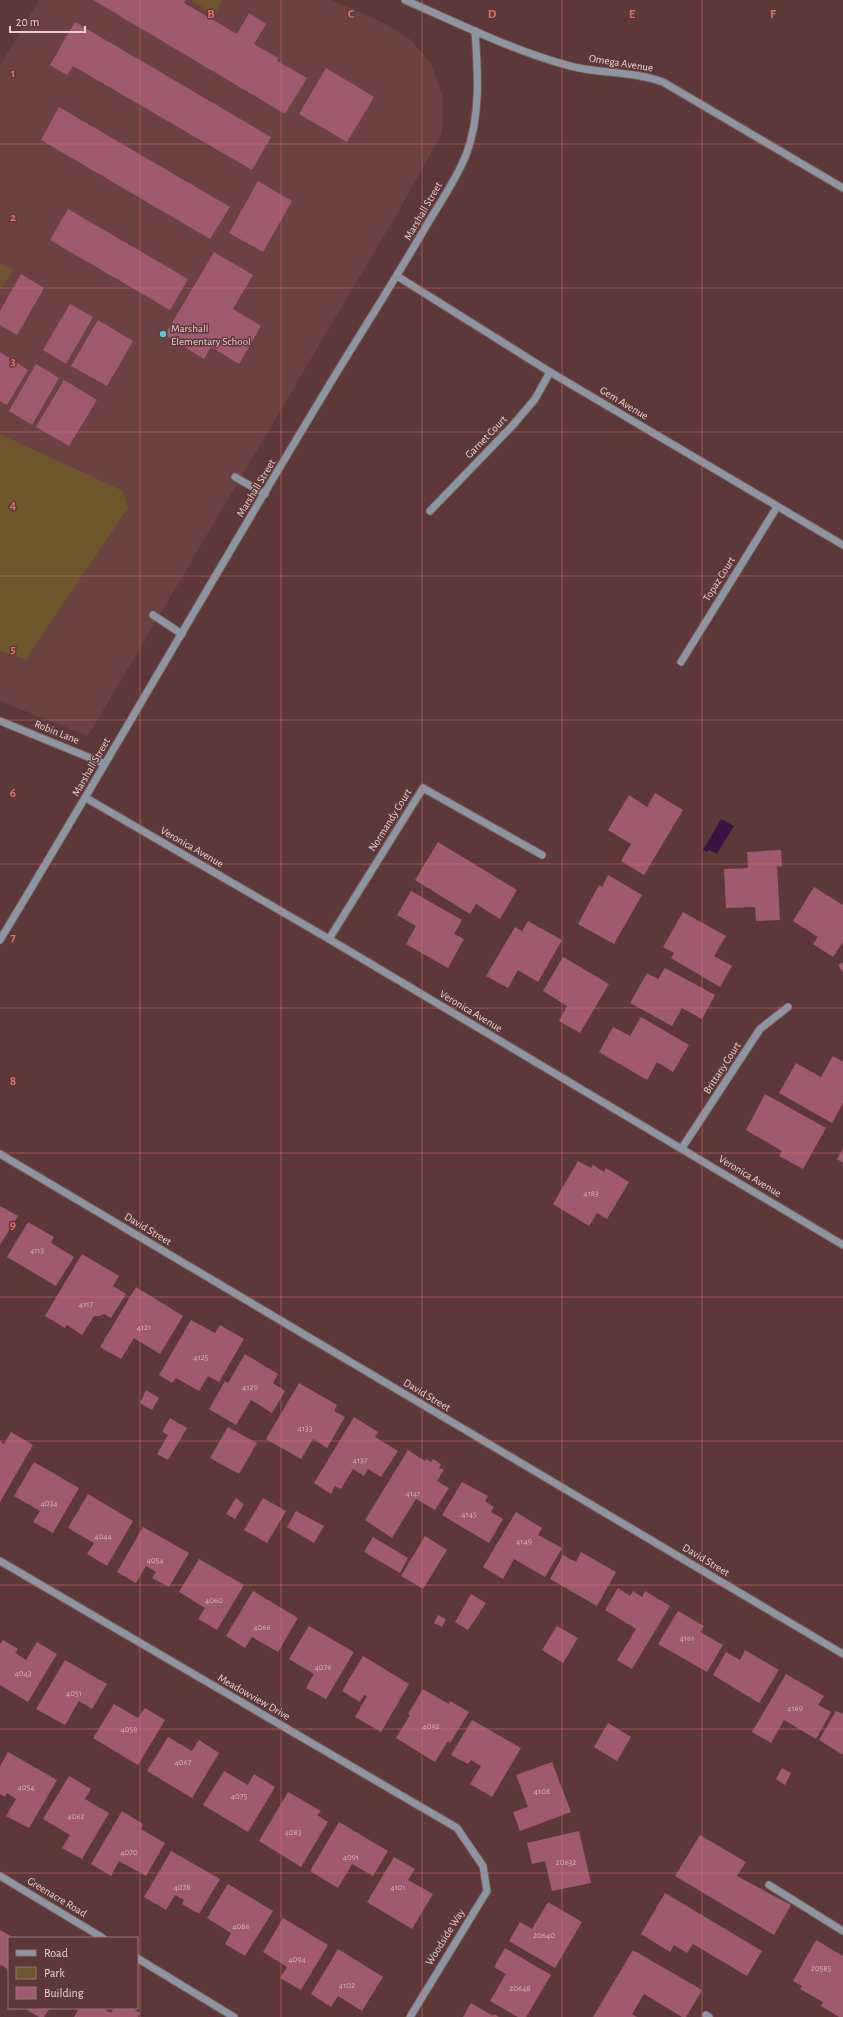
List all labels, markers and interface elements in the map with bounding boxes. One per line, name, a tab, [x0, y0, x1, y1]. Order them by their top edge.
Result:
scale bar	[10, 8, 85, 34]
text: B	[207, 8, 215, 21]
text: C	[348, 8, 355, 21]
text: D	[488, 8, 497, 21]
text: E	[629, 8, 636, 21]
text: F	[770, 8, 777, 21]
text: 20 m	[16, 16, 39, 28]
street label: Omega Avenue	[588, 52, 654, 74]
text: 1	[11, 67, 15, 80]
street label: Marshall Street	[402, 180, 444, 242]
text: 2	[10, 211, 16, 224]
place label: Marshall Elementary School	[171, 323, 251, 347]
marker: Marshall Elementary School	[158, 329, 168, 339]
text: 3	[10, 355, 16, 368]
street label: Gem Avenue	[598, 384, 650, 422]
street label: Garnet Court	[463, 413, 509, 460]
street label: Marshall Street	[235, 457, 278, 519]
text: 4	[10, 499, 17, 512]
street label: Topaz Court	[701, 554, 737, 603]
text: 5	[10, 643, 16, 656]
street label: Robin Lane	[33, 718, 81, 746]
street label: Marshall Street	[70, 736, 112, 798]
street label: Normandy Court	[366, 786, 414, 853]
text: 6	[10, 787, 16, 800]
street label: Veronica Avenue	[158, 824, 226, 870]
text: 7	[10, 931, 16, 944]
street label: Veronica Avenue	[438, 988, 504, 1034]
street label: Brittany Court	[701, 1040, 743, 1096]
text: 8	[10, 1075, 16, 1088]
street label: Veronica Avenue	[717, 1153, 783, 1199]
house number: 4183	[583, 1189, 599, 1198]
street label: David Street	[123, 1211, 174, 1248]
text: 9	[10, 1219, 16, 1232]
house number: 4113	[30, 1246, 44, 1255]
house number: 4117	[79, 1300, 93, 1309]
house number: 4121	[137, 1323, 151, 1332]
house number: 4125	[193, 1353, 209, 1362]
street label: David Street	[402, 1377, 453, 1414]
house number: 4129	[242, 1383, 258, 1392]
house number: 4133	[298, 1424, 313, 1433]
house number: 4137	[353, 1456, 368, 1465]
house number: 4141	[406, 1489, 420, 1498]
house number: 4034	[40, 1499, 58, 1508]
house number: 4145	[461, 1510, 477, 1519]
house number: 4044	[94, 1532, 113, 1541]
house number: 4149	[516, 1537, 532, 1546]
street label: David Street	[681, 1542, 732, 1579]
house number: 4054	[146, 1556, 164, 1565]
house number: 4060	[205, 1596, 223, 1605]
house number: 4066	[253, 1623, 271, 1632]
house number: 4161	[680, 1634, 694, 1643]
house number: 4076	[314, 1663, 332, 1672]
house number: 4043	[14, 1669, 32, 1678]
street label: Meadowview Drive	[216, 1672, 292, 1722]
house number: 4051	[66, 1689, 82, 1698]
house number: 4169	[787, 1704, 803, 1713]
house number: 4092	[422, 1722, 440, 1731]
house number: 4059	[120, 1725, 138, 1734]
house number: 4067	[174, 1758, 192, 1767]
house number: 4054	[17, 1783, 35, 1792]
house number: 4108	[534, 1787, 550, 1796]
house number: 4075	[231, 1792, 248, 1801]
house number: 4062	[67, 1812, 85, 1821]
house number: 4083	[284, 1828, 302, 1837]
house number: 4070	[120, 1848, 138, 1857]
house number: 4091	[343, 1853, 359, 1862]
house number: 20632	[556, 1858, 576, 1867]
street label: Greenacre Road	[25, 1875, 89, 1919]
house number: 4078	[173, 1883, 191, 1892]
house number: 4101	[390, 1883, 406, 1892]
street label: Woodside Way	[423, 1907, 467, 1967]
house number: 4086	[232, 1922, 250, 1931]
house number: 20640	[533, 1931, 555, 1940]
legend	[8, 1937, 138, 2009]
text: Road	[44, 1947, 68, 1959]
house number: 4094	[288, 1955, 306, 1964]
house number: 20585	[811, 1964, 832, 1973]
text: Park	[44, 1967, 65, 1979]
house number: 4102	[339, 1981, 355, 1990]
house number: 20648	[509, 1984, 531, 1993]
text: Building	[44, 1987, 84, 1999]

